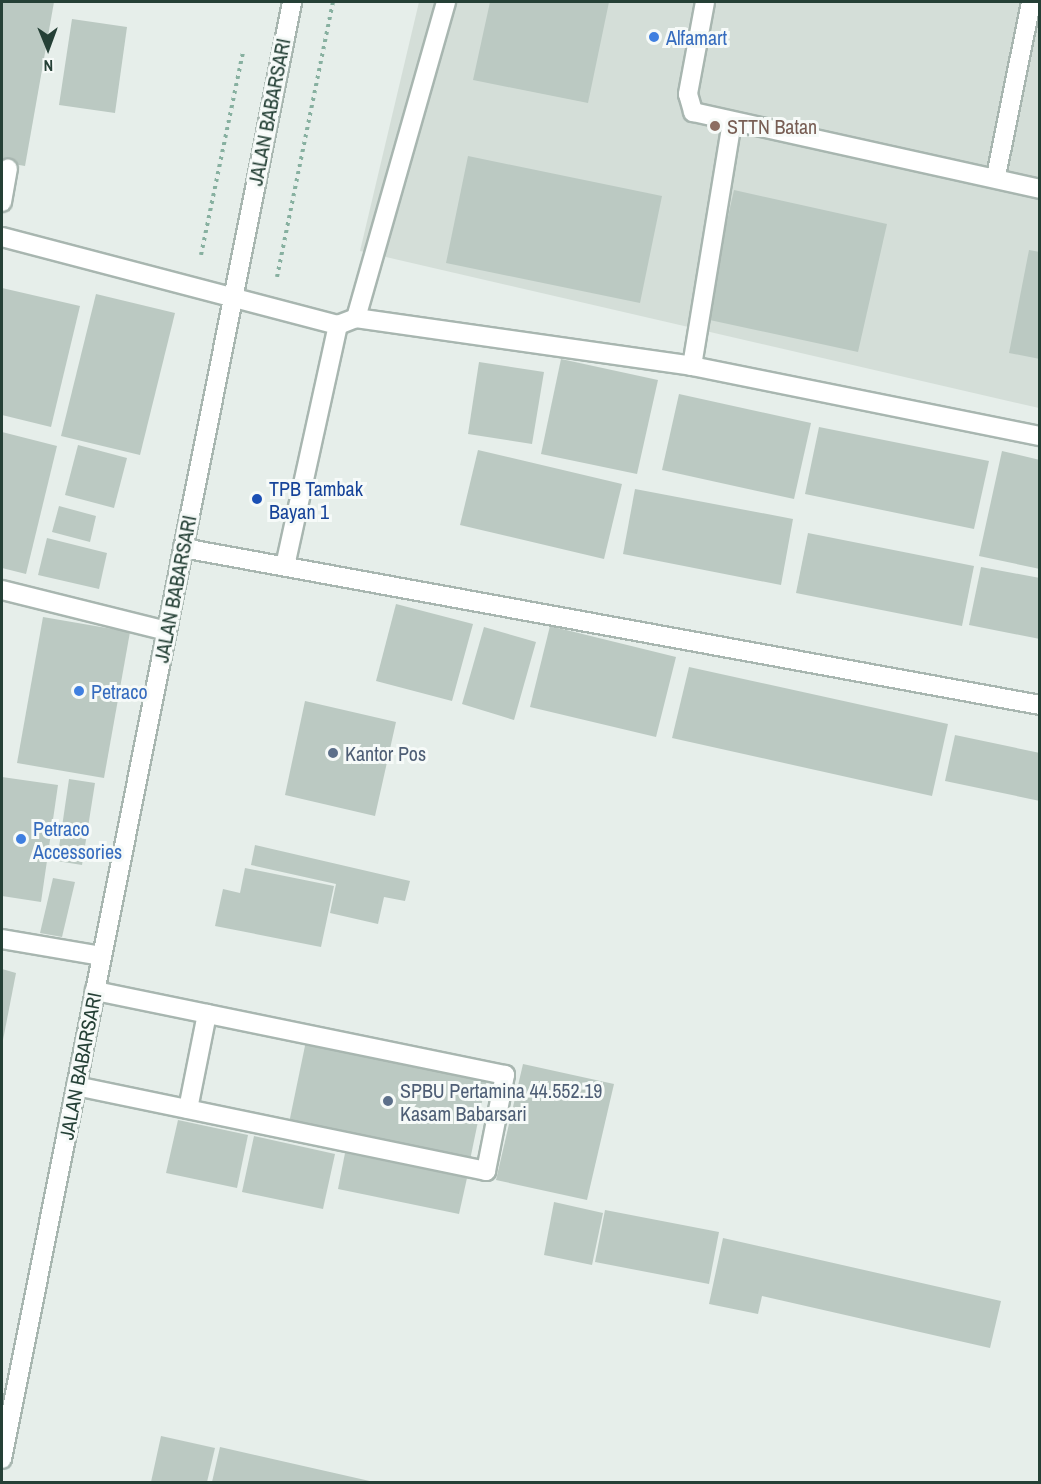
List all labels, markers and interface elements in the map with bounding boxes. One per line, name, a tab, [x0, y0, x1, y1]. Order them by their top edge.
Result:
north arrow	[18, 18, 78, 78]
place label: Alfamart	[666, 25, 727, 49]
marker: Alfamart	[647, 30, 661, 44]
street label: JALAN BABARSARI	[243, 36, 295, 188]
text: N	[43, 55, 53, 77]
place label: STTN Batan	[727, 114, 817, 138]
marker: STTN Batan	[708, 119, 722, 133]
place label: TPB Tambak Bayan 1	[269, 476, 363, 523]
marker: TPB Tambak Bayan 1	[250, 492, 264, 506]
street label: JALAN BABARSARI	[149, 513, 201, 665]
place label: Petraco	[91, 679, 148, 703]
marker: Petraco	[72, 684, 86, 698]
place label: Kantor Pos	[345, 741, 426, 765]
marker: Kantor Pos	[326, 746, 340, 760]
place label: Petraco Accessories	[33, 816, 122, 863]
marker: Petraco Accessories	[14, 832, 28, 846]
street label: JALAN BABARSARI	[54, 990, 106, 1142]
place label: SPBU Pertamina 44.552.19 Kasam Babarsari	[400, 1078, 602, 1125]
marker: SPBU Pertamina 44.552.19 Kasam Babarsari	[381, 1094, 395, 1108]

